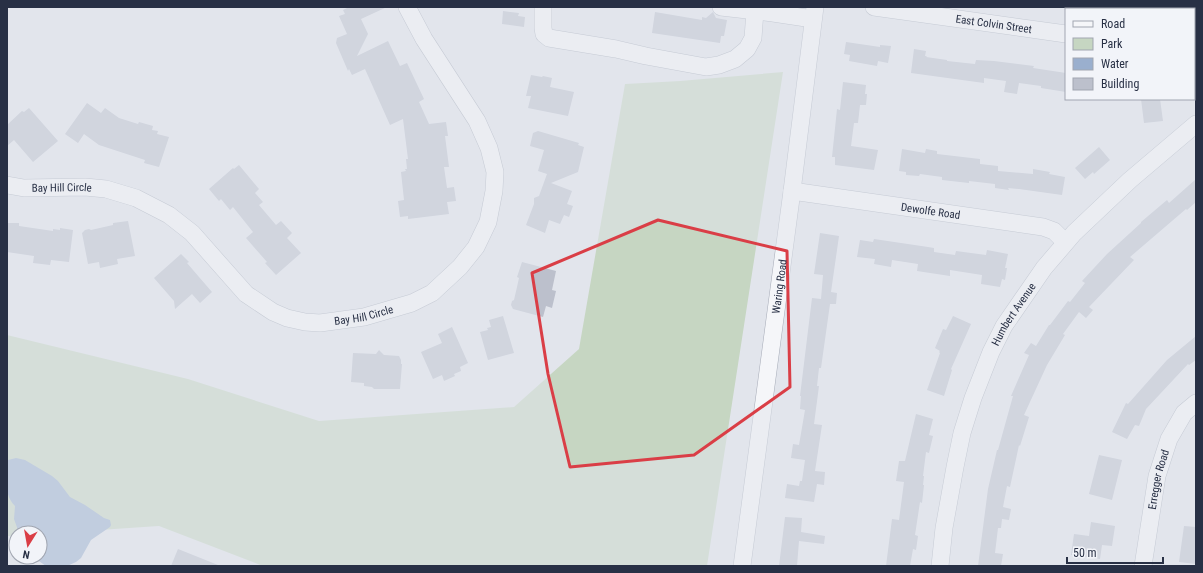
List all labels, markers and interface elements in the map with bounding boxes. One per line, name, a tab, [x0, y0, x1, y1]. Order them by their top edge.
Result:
legend	[1065, 8, 1195, 100]
street label: East Colvin Street	[955, 12, 1033, 36]
text: Road	[1101, 17, 1125, 31]
text: Park	[1101, 37, 1123, 51]
text: Water	[1101, 57, 1129, 71]
text: Building	[1101, 77, 1139, 91]
street label: Bay Hill Circle	[32, 180, 92, 194]
street label: Dewolfe Road	[900, 200, 961, 222]
street label: Waring Road	[769, 258, 789, 314]
street label: Humbert Avenue	[989, 280, 1038, 348]
street label: Bay Hill Circle	[333, 302, 395, 328]
street label: Erregger Road	[1145, 448, 1172, 510]
north arrow	[8, 525, 48, 565]
scale bar	[1067, 539, 1163, 565]
text: 50 m	[1073, 546, 1097, 560]
text: N	[21, 547, 31, 561]

